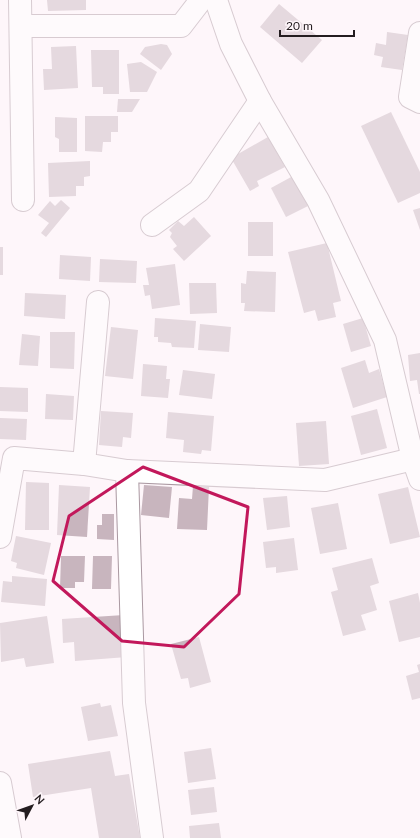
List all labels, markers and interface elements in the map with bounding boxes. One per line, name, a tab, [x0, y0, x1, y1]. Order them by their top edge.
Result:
scale bar	[280, 12, 354, 38]
text: 20 m	[286, 18, 313, 33]
north arrow	[12, 786, 52, 826]
text: N	[32, 792, 48, 807]

